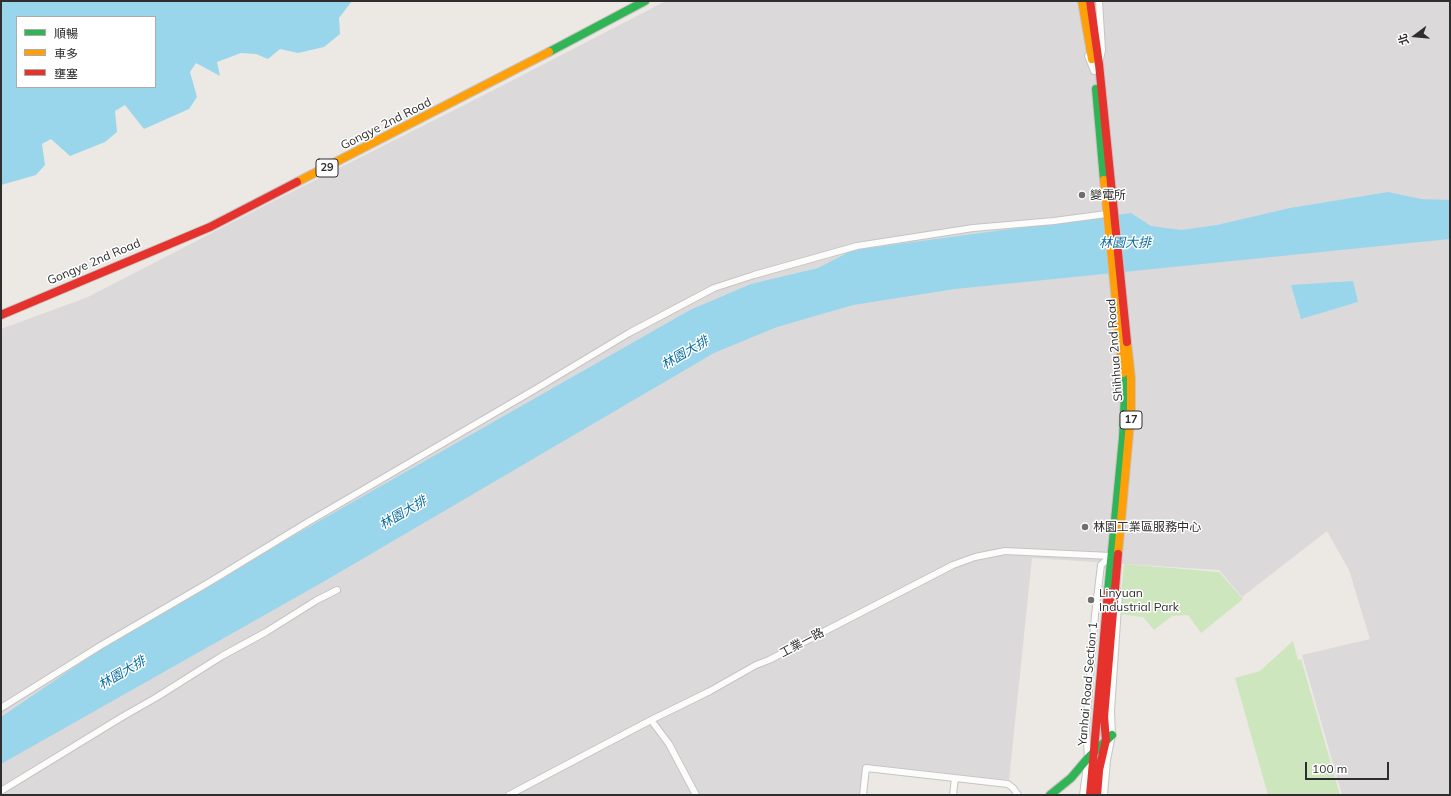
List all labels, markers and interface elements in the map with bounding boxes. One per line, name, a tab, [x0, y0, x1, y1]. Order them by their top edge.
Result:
legend	[16, 16, 156, 88]
north arrow	[1395, 16, 1435, 56]
text: 順暢	[54, 26, 78, 41]
text: 北	[1395, 32, 1412, 47]
text: 車多	[54, 46, 78, 61]
text: 壅塞	[54, 66, 78, 81]
street label: Gongye 2nd Road	[338, 95, 434, 153]
road number: 29	[316, 159, 338, 177]
place label: 變電所	[1090, 188, 1126, 202]
marker: 變電所	[1077, 190, 1087, 200]
water label: 林園大排	[1099, 235, 1151, 251]
street label: Gongye 2nd Road	[45, 236, 143, 288]
street label: Shihhua 2nd Road	[1104, 298, 1126, 402]
water label: 林園大排	[659, 333, 711, 373]
road number: 17	[1120, 411, 1142, 429]
water label: 林園大排	[377, 493, 429, 533]
place label: 林園工業區服務中心	[1093, 520, 1201, 534]
marker: 林園工業區服務中心	[1080, 522, 1090, 532]
place label: Linyuan Industrial Park	[1099, 586, 1179, 614]
marker: Linyuan Industrial Park	[1086, 595, 1096, 605]
street label: Yanhai Road Section 1	[1075, 621, 1101, 747]
street label: 工業一路	[777, 625, 827, 661]
water label: 林園大排	[96, 653, 148, 693]
scale bar	[1307, 754, 1391, 780]
text: 100 m	[1312, 761, 1347, 776]

